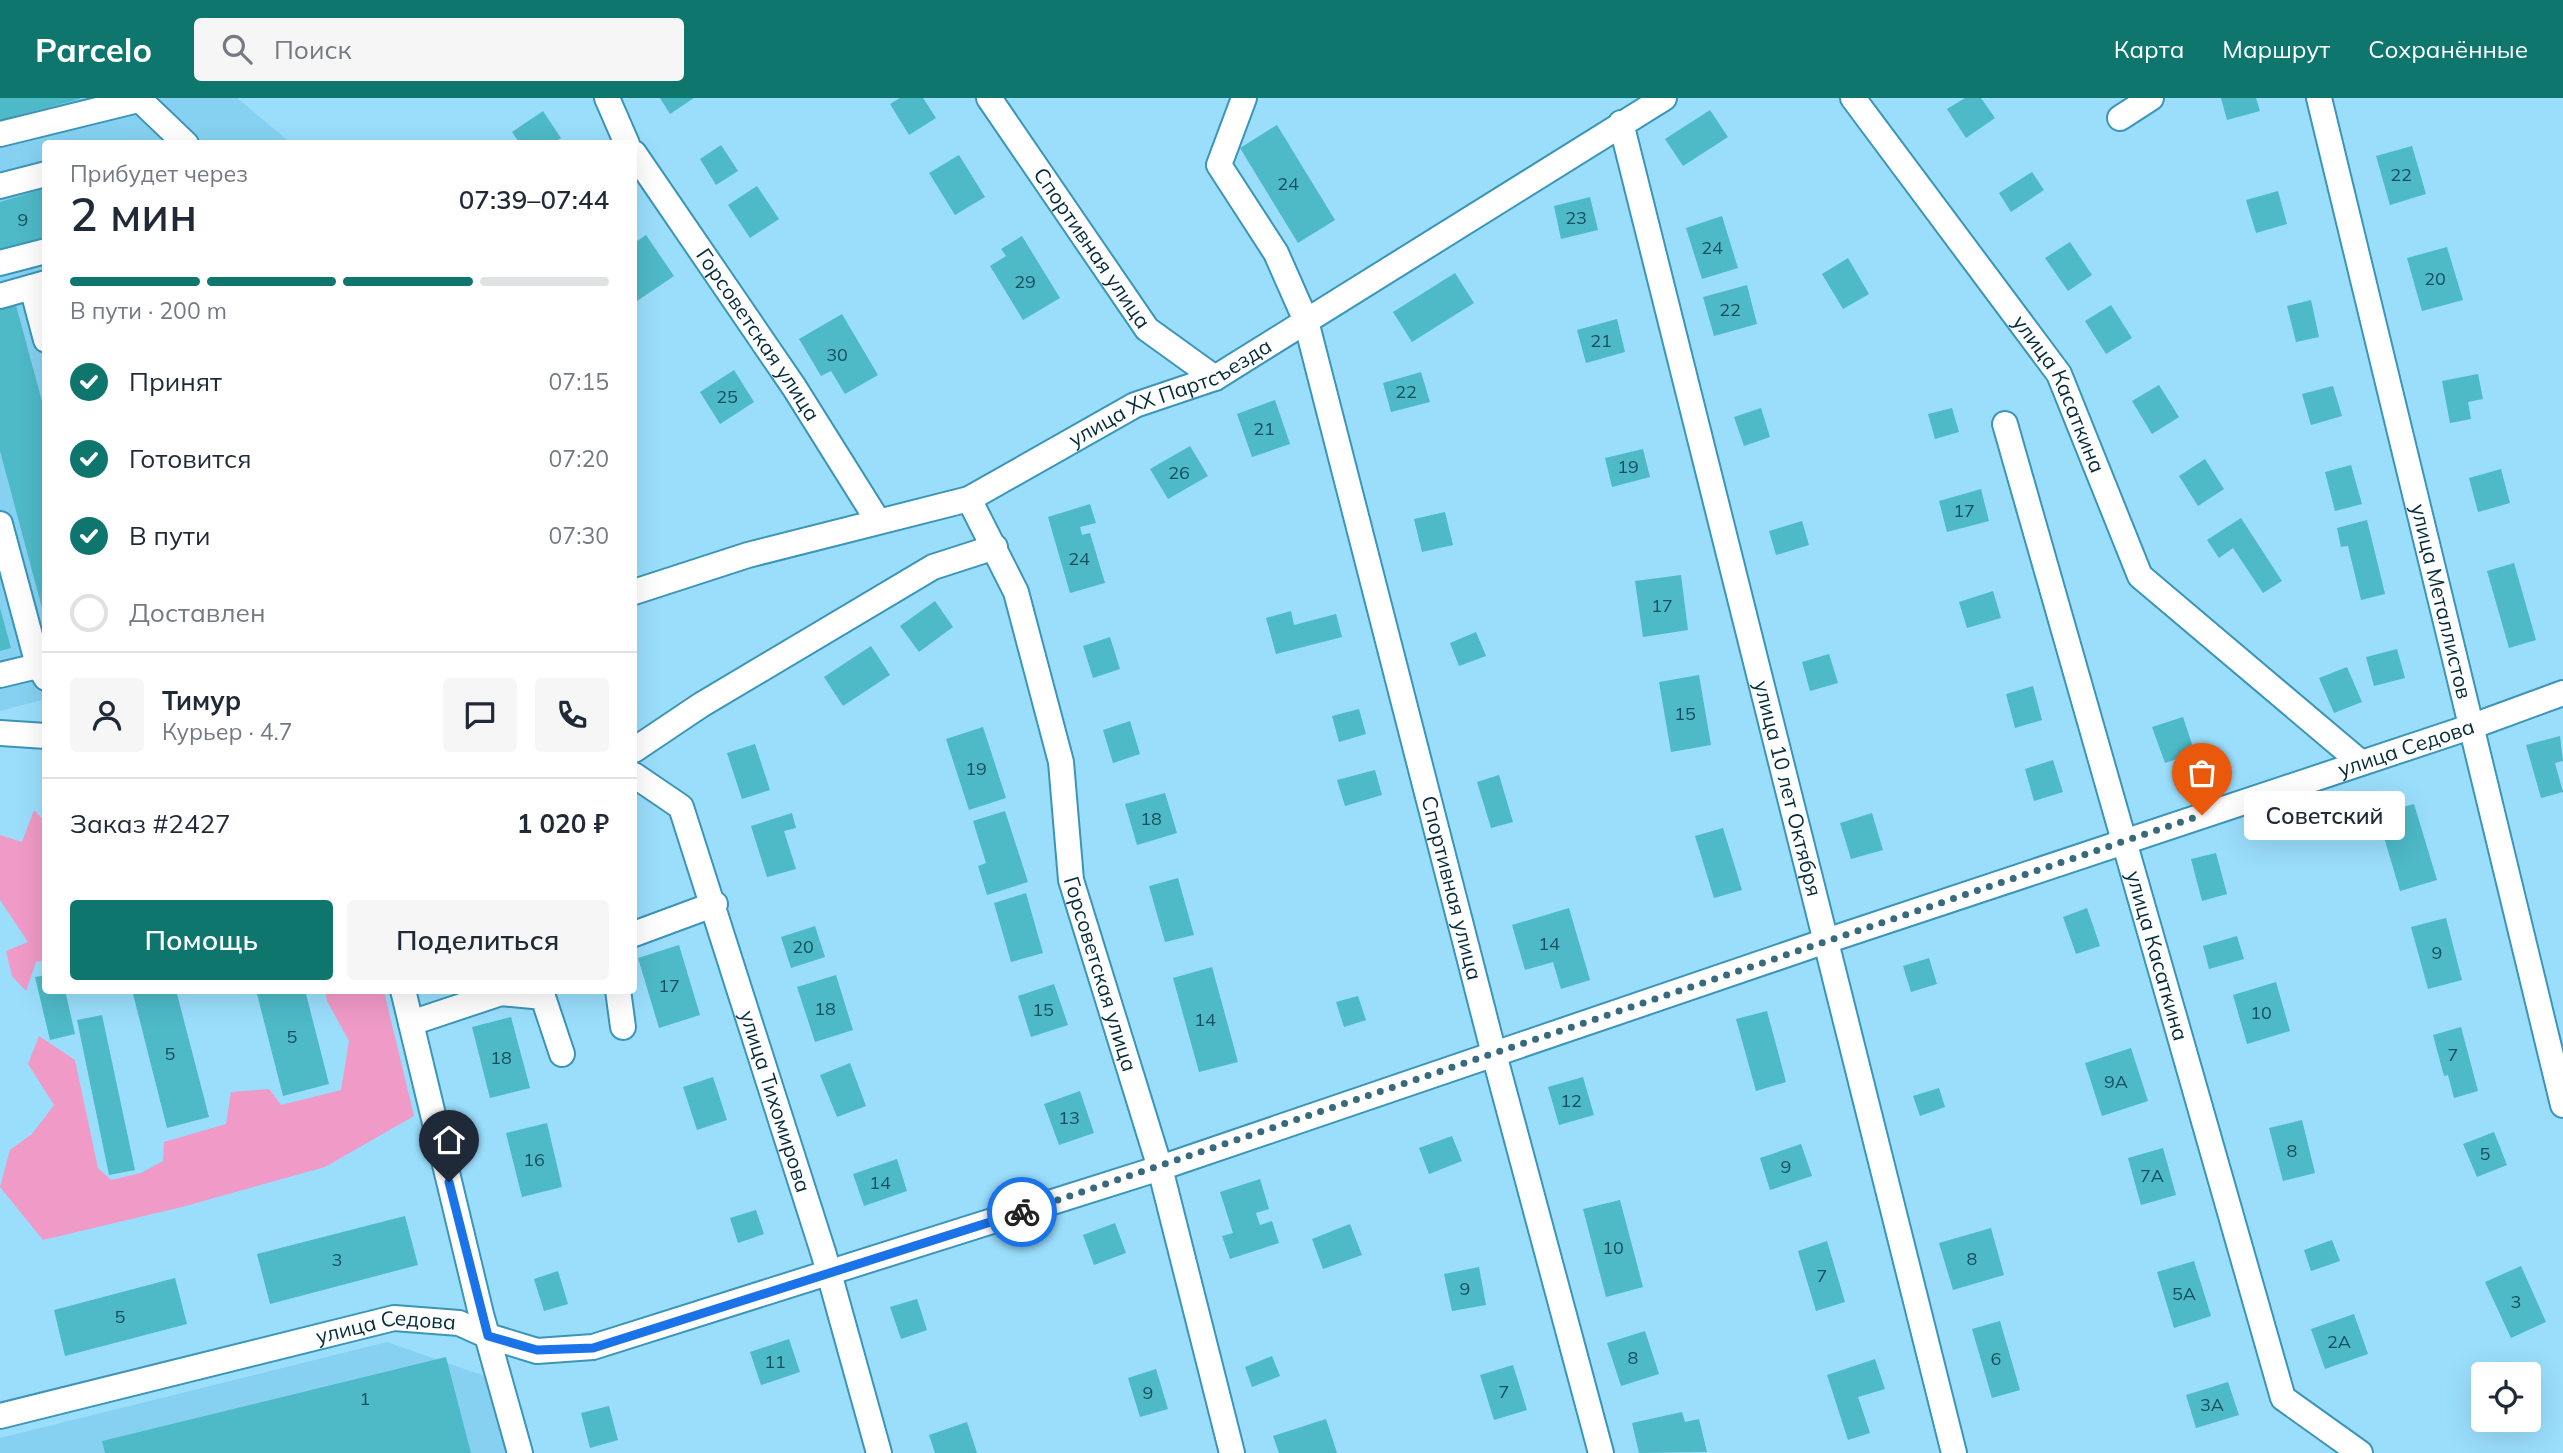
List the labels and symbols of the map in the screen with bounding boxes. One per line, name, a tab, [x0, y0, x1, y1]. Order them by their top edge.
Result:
street label: Спортивная улица	[1028, 162, 1157, 333]
house number: 22	[2390, 163, 2412, 186]
house number: 24	[1277, 172, 1299, 195]
house number: 23	[1565, 206, 1587, 229]
house number: 9	[18, 208, 28, 231]
house number: 24	[1701, 236, 1723, 259]
street label: Горсоветская улица	[691, 243, 826, 426]
house number: 20	[2424, 267, 2446, 290]
house number: 29	[1014, 270, 1036, 293]
house number: 22	[1719, 298, 1741, 321]
street label: улица Касаткина	[2007, 309, 2111, 476]
house number: 21	[1590, 329, 1612, 352]
street label: улица XX Партсъезда	[1064, 332, 1276, 452]
house number: 30	[826, 343, 848, 366]
house number: 22	[1395, 380, 1417, 403]
house number: 25	[716, 385, 738, 408]
house number: 21	[1253, 417, 1275, 440]
house number: 19	[1617, 455, 1639, 478]
house number: 26	[1168, 461, 1190, 484]
house number: 17	[1953, 499, 1975, 522]
street label: улица Металлистов	[2406, 501, 2478, 701]
house number: 24	[1068, 547, 1090, 570]
house number: 17	[1651, 594, 1673, 617]
street label: улица 10 лет Октября	[1749, 678, 1828, 899]
house number: 15	[1674, 702, 1696, 725]
street label: улица Седова	[2334, 713, 2477, 782]
pin	[2172, 743, 2232, 815]
house number: 19	[965, 757, 987, 780]
callout: Советский	[2244, 790, 2405, 840]
street label: Спортивная улица	[1416, 793, 1488, 983]
house number: 18	[1140, 807, 1162, 830]
street label: улица Касаткина	[2121, 868, 2194, 1043]
street label: Горсоветская улица	[1059, 873, 1143, 1075]
house number: 14	[1538, 932, 1560, 955]
house number: 20	[792, 935, 814, 958]
house number: 9	[2432, 941, 2442, 964]
house number: 17	[658, 974, 680, 997]
house number: 18	[814, 997, 836, 1020]
house number: 15	[1032, 998, 1054, 1021]
house number: 10	[2250, 1001, 2272, 1024]
street label: улица Тихомирова	[735, 1007, 817, 1196]
house number: 14	[1194, 1008, 1216, 1031]
house number: 5	[287, 1025, 298, 1048]
house number: 5	[165, 1042, 176, 1065]
house number: 7	[2448, 1043, 2458, 1066]
house number: 18	[490, 1046, 512, 1069]
house number: 9А	[2104, 1070, 2128, 1093]
house number: 12	[1560, 1089, 1582, 1112]
house number: 13	[1058, 1106, 1080, 1129]
pin	[419, 1110, 479, 1182]
house number: 8	[2287, 1139, 2297, 1162]
house number: 5	[2480, 1142, 2491, 1165]
house number: 16	[523, 1148, 545, 1171]
house number: 9	[1781, 1155, 1791, 1178]
house number: 7А	[2140, 1164, 2164, 1187]
house number: 14	[869, 1171, 891, 1194]
courier	[987, 1177, 1057, 1247]
house number: 10	[1602, 1236, 1624, 1259]
house number: 8	[1967, 1247, 1977, 1270]
house number: 3	[332, 1248, 342, 1271]
house number: 7	[1817, 1264, 1827, 1287]
house number: 9	[1460, 1277, 1470, 1300]
house number: 5А	[2172, 1282, 2196, 1305]
house number: 3	[2511, 1290, 2521, 1313]
street label: улица Седова	[313, 1304, 457, 1349]
house number: 5	[115, 1305, 126, 1328]
house number: 2А	[2327, 1330, 2351, 1353]
house number: 8	[1628, 1346, 1638, 1369]
house number: 6	[1991, 1347, 2001, 1370]
house number: 11	[764, 1350, 786, 1373]
house number: 7	[1499, 1380, 1509, 1403]
house number: 9	[1143, 1381, 1153, 1404]
house number: 1	[360, 1387, 370, 1410]
house number: 3А	[2200, 1393, 2224, 1416]

